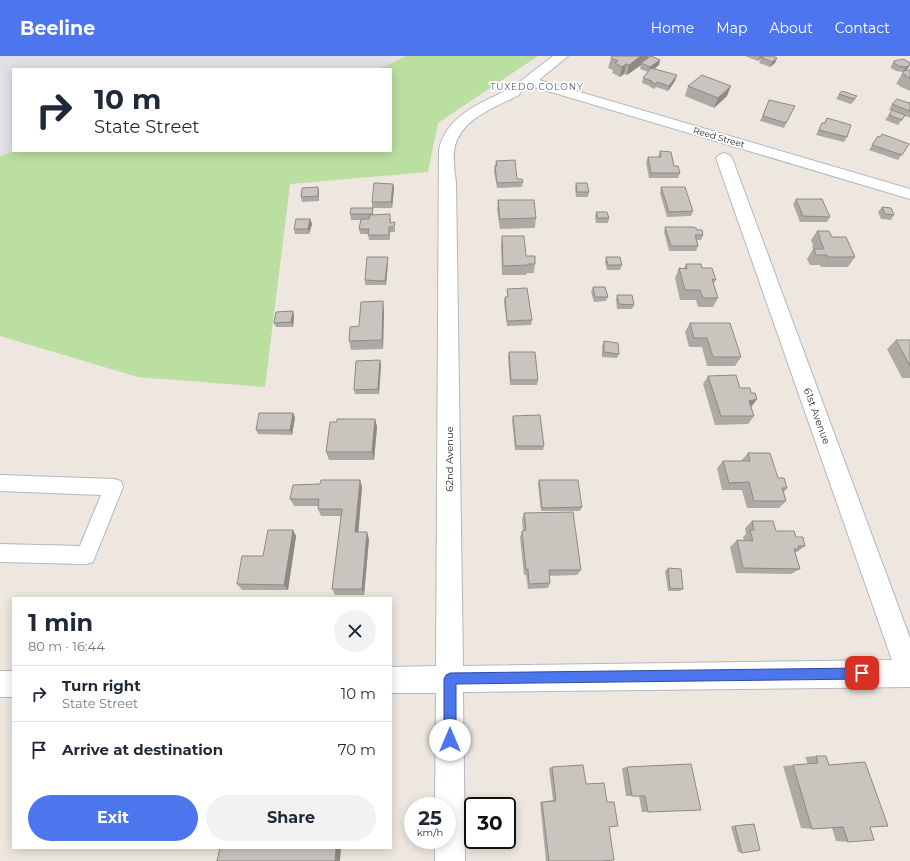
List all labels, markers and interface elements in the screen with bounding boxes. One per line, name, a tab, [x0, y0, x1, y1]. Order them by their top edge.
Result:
text: Beeline	[20, 17, 95, 40]
text: Home	[651, 19, 694, 37]
text: Map	[716, 19, 747, 37]
text: About	[769, 19, 813, 37]
text: Contact	[835, 19, 890, 37]
district label: TUXEDO COLONY	[490, 81, 584, 92]
text: 10 m	[94, 82, 161, 116]
icon: right	[28, 84, 80, 136]
text: State Street	[94, 116, 200, 138]
street label: Reed Street	[692, 124, 746, 150]
street label: 61st Avenue	[801, 386, 833, 446]
street label: 62nd Avenue	[443, 426, 456, 492]
text: 1 min	[28, 608, 93, 637]
button: close	[334, 610, 376, 652]
text: 80 m · 16:44	[28, 638, 105, 654]
pin	[845, 656, 879, 690]
icon: arrive	[851, 662, 873, 684]
text: Turn right	[62, 676, 141, 695]
icon: right	[28, 683, 50, 705]
text: 10 m	[341, 684, 376, 703]
text: State Street	[62, 695, 138, 711]
position arrow	[429, 719, 471, 761]
icon: arrive	[28, 739, 50, 761]
text: Arrive at destination	[62, 740, 223, 759]
text: 70 m	[338, 740, 376, 759]
button: Exit	[28, 795, 198, 841]
button: Share	[206, 795, 376, 841]
speed limit sign: 30	[464, 797, 516, 849]
text: 25	[418, 806, 442, 830]
text: km/h	[417, 826, 443, 839]

